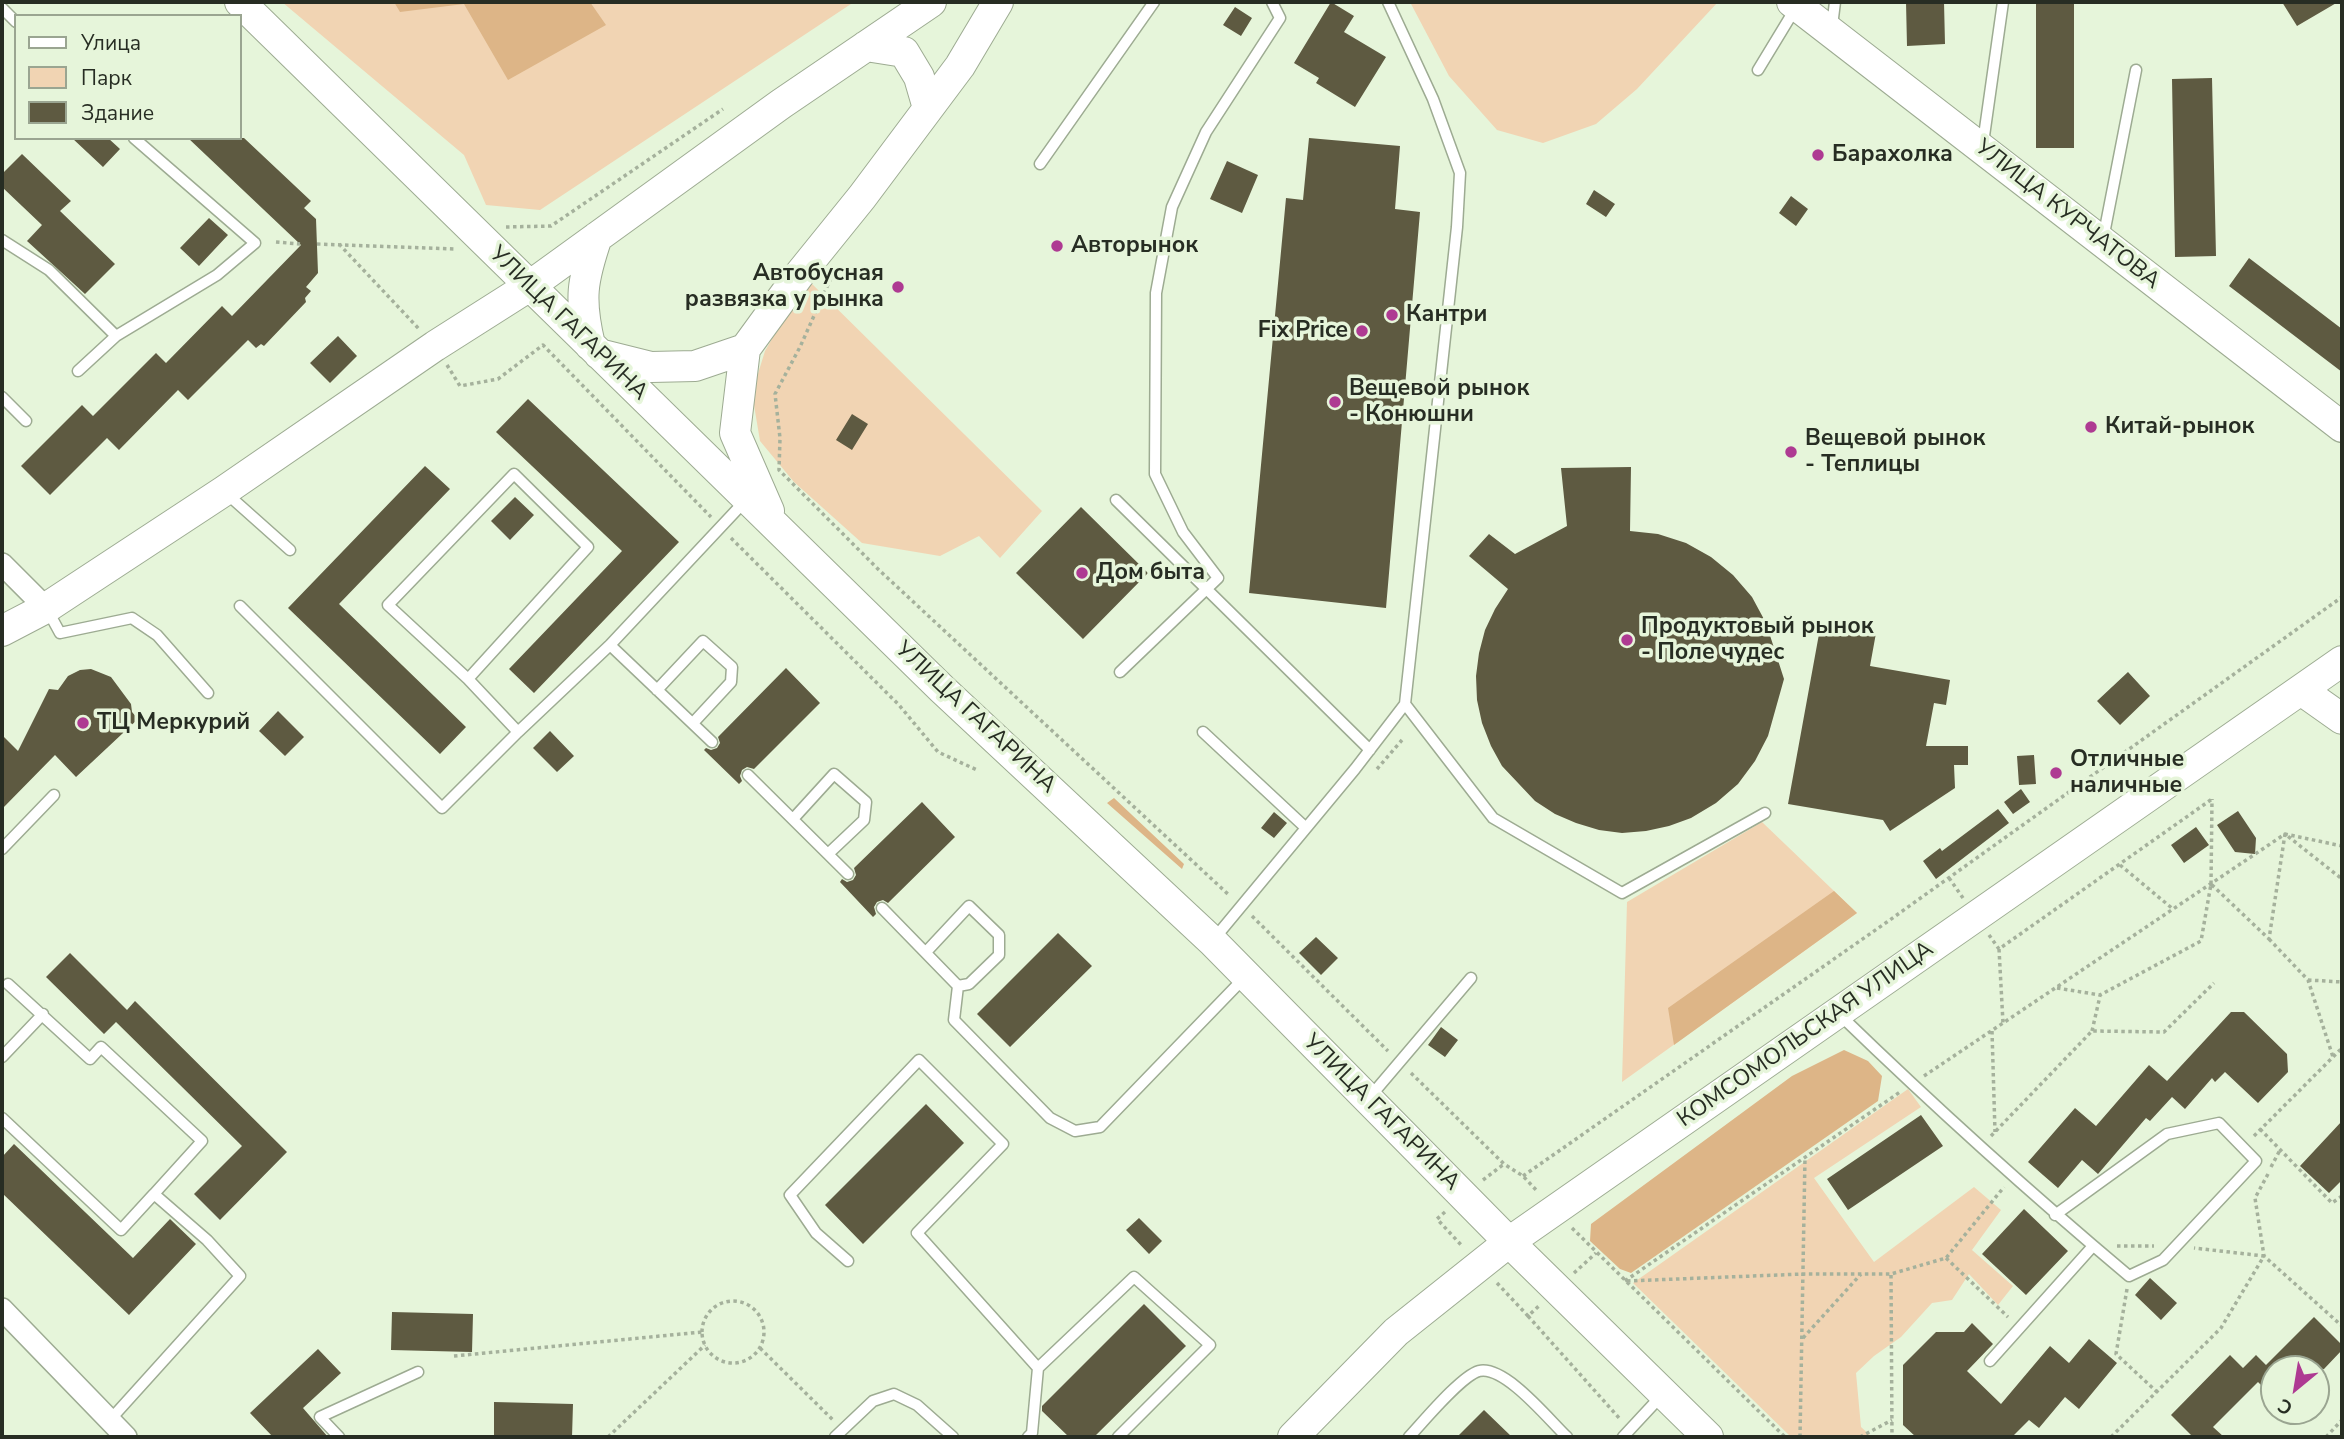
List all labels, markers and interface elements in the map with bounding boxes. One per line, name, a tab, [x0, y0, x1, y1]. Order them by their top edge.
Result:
legend	[14, 14, 242, 140]
text: Улица	[81, 29, 141, 57]
text: Парк	[81, 64, 132, 92]
text: Здание	[81, 99, 154, 127]
street label: УЛИЦА КУРЧАТОВА	[1969, 134, 2165, 296]
place label: Барахолка	[1832, 141, 1953, 169]
marker: Барахолка	[1810, 147, 1826, 163]
place label: Авторынок	[1071, 232, 1198, 260]
marker: Авторынок	[1049, 238, 1065, 254]
street label: УЛИЦА ГАГАРИНА	[483, 241, 653, 407]
place label: Автобусная развязка у рынка	[685, 260, 884, 314]
marker: Автобусная развязка у рынка	[890, 279, 906, 295]
place label: Кантри	[1406, 301, 1487, 329]
marker: Кантри	[1384, 307, 1400, 323]
place label: Fix Price	[1258, 317, 1348, 345]
marker: Fix Price	[1354, 323, 1370, 339]
place label: Вещевой рынок - Конюшни	[1349, 375, 1529, 429]
marker: Вещевой рынок - Конюшни	[1327, 394, 1343, 410]
place label: Китай-рынок	[2105, 413, 2254, 441]
marker: Китай-рынок	[2083, 419, 2099, 435]
place label: Вещевой рынок - Теплицы	[1805, 425, 1985, 479]
marker: Вещевой рынок - Теплицы	[1783, 444, 1799, 460]
place label: Дом быта	[1096, 559, 1205, 587]
marker: Дом быта	[1074, 565, 1090, 581]
place label: Продуктовый рынок - Поле чудес	[1641, 613, 1874, 667]
marker: Продуктовый рынок - Поле чудес	[1619, 632, 1635, 648]
street label: УЛИЦА ГАГАРИНА	[889, 636, 1061, 800]
place label: ТЦ Меркурий	[97, 709, 250, 737]
marker: ТЦ Меркурий	[75, 715, 91, 731]
place label: Отличные наличные	[2070, 746, 2184, 800]
marker: Отличные наличные	[2048, 765, 2064, 781]
street label: КОМСОМОЛЬСКАЯ УЛИЦА	[1673, 936, 1939, 1134]
street label: УЛИЦА ГАГАРИНА	[1297, 1029, 1465, 1197]
north arrow	[2260, 1355, 2330, 1425]
text: С	[2273, 1392, 2298, 1421]

